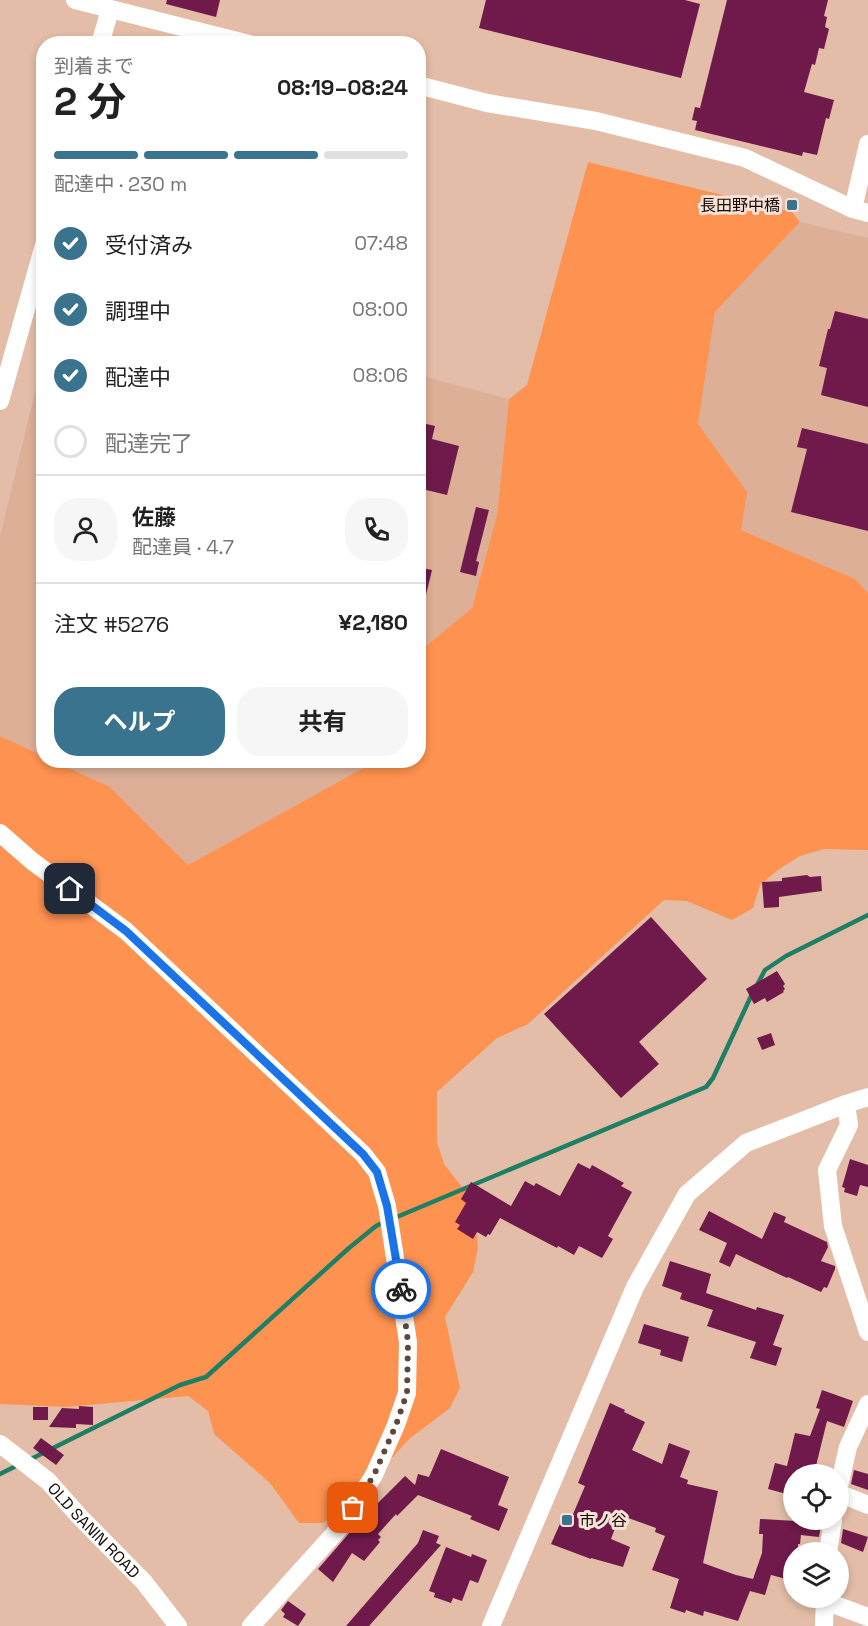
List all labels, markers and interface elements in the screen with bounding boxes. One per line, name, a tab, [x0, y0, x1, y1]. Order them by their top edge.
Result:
text: 到着まで	[54, 53, 134, 79]
text: 08:19–08:24	[277, 73, 408, 101]
text: 2 分	[54, 77, 126, 126]
text: 配達中 · 230 m	[54, 171, 187, 197]
place label: 長田野中橋	[700, 195, 780, 216]
marker: 長田野中橋	[785, 198, 799, 212]
icon: check	[54, 227, 87, 260]
text: 07:48	[354, 230, 408, 256]
text: 受付済み	[105, 231, 193, 259]
icon: check	[54, 293, 87, 326]
text: 08:00	[352, 296, 408, 322]
text: 調理中	[105, 297, 171, 325]
icon: check	[54, 359, 87, 392]
text: 08:06	[353, 362, 408, 388]
text: 配達中	[105, 363, 171, 391]
text: 配達完了	[105, 429, 193, 457]
button: person	[54, 498, 117, 561]
button: phone	[345, 498, 408, 561]
text: 佐藤	[132, 503, 176, 531]
text: 配達員 · 4.7	[132, 534, 234, 560]
text: ¥2,180	[339, 608, 408, 636]
text: 注文 #5276	[54, 610, 169, 638]
button: ヘルプ	[54, 687, 225, 756]
button: 共有	[237, 687, 408, 756]
pin	[44, 863, 95, 914]
icon: home	[53, 872, 86, 905]
courier	[371, 1259, 431, 1319]
icon: bike	[385, 1273, 418, 1306]
map controls	[783, 1464, 849, 1608]
button: locate	[783, 1464, 849, 1530]
street label: OLD SANIN ROAD	[43, 1478, 144, 1583]
pin	[327, 1482, 378, 1533]
icon: bag	[336, 1491, 369, 1524]
place label: 市ノ谷	[579, 1510, 627, 1531]
marker: 市ノ谷	[560, 1513, 574, 1527]
button: layers	[783, 1542, 849, 1608]

